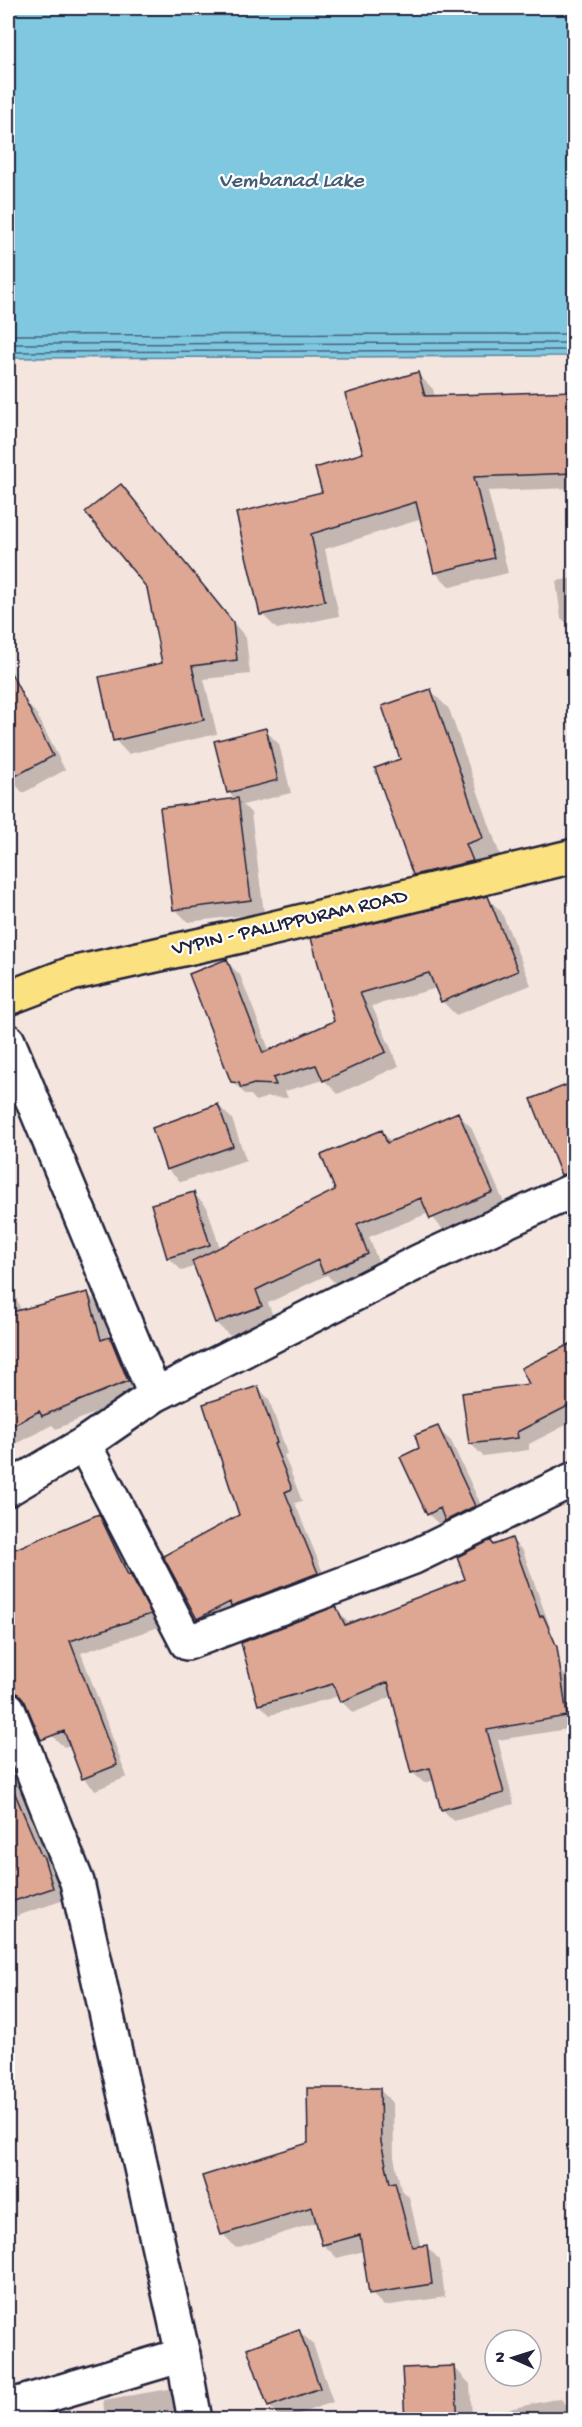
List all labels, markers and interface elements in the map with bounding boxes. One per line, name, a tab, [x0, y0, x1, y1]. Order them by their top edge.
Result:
water label: Vembanad Lake	[218, 169, 365, 195]
street label: VYPIN - PALLIPPURAM ROAD	[169, 885, 410, 963]
north arrow	[483, 2328, 543, 2388]
text: N	[492, 2351, 511, 2363]

